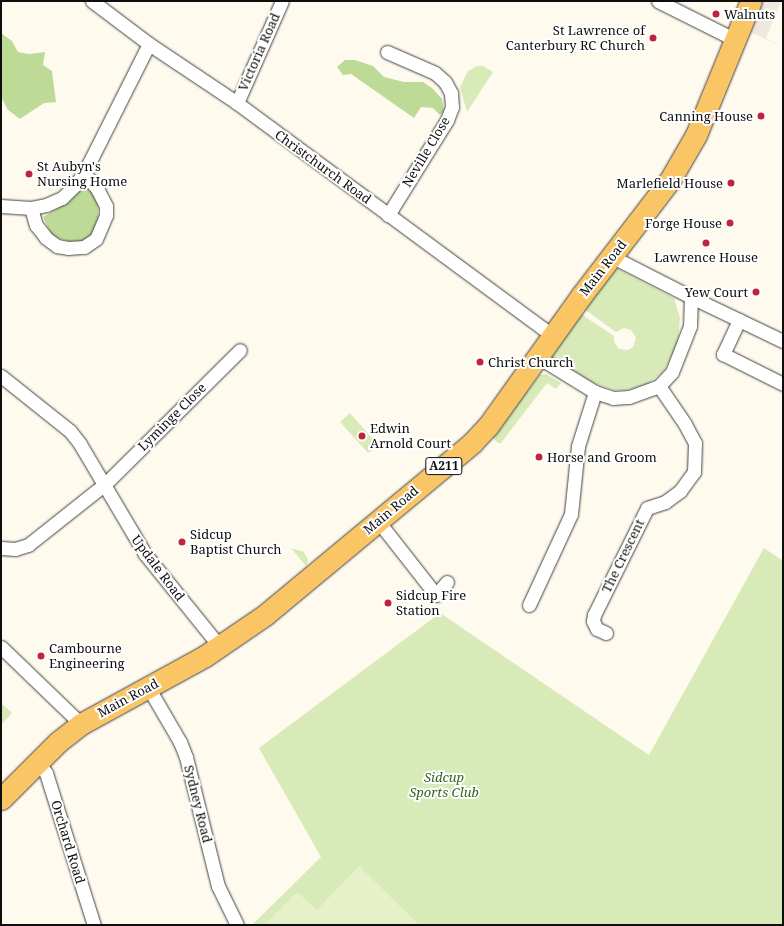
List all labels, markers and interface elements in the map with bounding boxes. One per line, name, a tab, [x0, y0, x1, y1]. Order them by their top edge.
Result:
place label: Walnuts	[724, 6, 775, 22]
marker: Walnuts	[711, 9, 721, 19]
street label: Victoria Road	[235, 11, 283, 93]
place label: St Lawrence of Canterbury RC Church	[506, 23, 645, 54]
marker: St Lawrence of Canterbury RC Church	[648, 33, 658, 43]
place label: Canning House	[659, 108, 753, 124]
marker: Canning House	[756, 111, 766, 121]
street label: Neville Close	[399, 114, 453, 190]
street label: Christchurch Road	[272, 127, 374, 207]
place label: St Aubyn's Nursing Home	[37, 159, 127, 190]
marker: St Aubyn's Nursing Home	[24, 169, 34, 179]
place label: Marlefield House	[617, 175, 723, 191]
marker: Marlefield House	[726, 178, 736, 188]
place label: Forge House	[645, 215, 722, 231]
marker: Forge House	[725, 218, 735, 228]
street label: Main Road	[576, 237, 630, 299]
marker: Lawrence House	[701, 238, 711, 248]
place label: Lawrence House	[654, 249, 758, 265]
place label: Yew Court	[685, 284, 748, 300]
marker: Yew Court	[751, 287, 761, 297]
place label: Christ Church	[488, 354, 574, 370]
marker: Christ Church	[475, 357, 485, 367]
street label: Lyminge Close	[135, 380, 209, 454]
place label: Edwin Arnold Court	[370, 421, 451, 452]
marker: Edwin Arnold Court	[357, 431, 367, 441]
place label: Horse and Groom	[547, 449, 657, 465]
marker: Horse and Groom	[534, 452, 544, 462]
road number: A211	[425, 456, 463, 476]
street label: Main Road	[360, 483, 422, 537]
street label: The Crescent	[598, 517, 648, 595]
place label: Sidcup Baptist Church	[190, 527, 282, 558]
street label: Updale Road	[128, 532, 188, 604]
marker: Sidcup Baptist Church	[177, 537, 187, 547]
place label: Sidcup Fire Station	[396, 588, 466, 619]
marker: Sidcup Fire Station	[383, 598, 393, 608]
place label: Cambourne Engineering	[49, 641, 125, 672]
marker: Cambourne Engineering	[36, 651, 46, 661]
street label: Main Road	[95, 675, 161, 721]
street label: Sydney Road	[181, 764, 215, 844]
park label: Sidcup Sports Club	[409, 770, 479, 801]
street label: Orchard Road	[48, 798, 88, 886]

